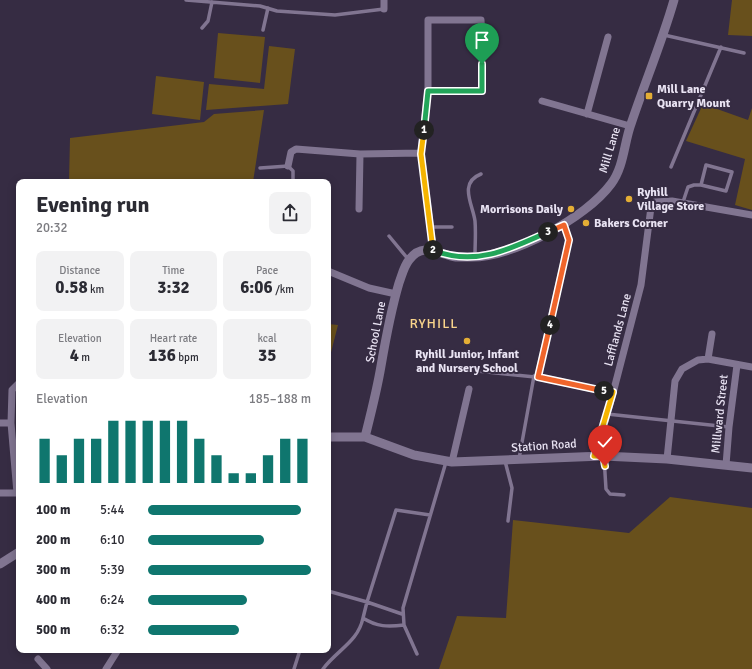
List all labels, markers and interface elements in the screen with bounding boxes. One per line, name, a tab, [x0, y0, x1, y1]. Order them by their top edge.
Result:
pin	[465, 23, 499, 64]
icon: arrive	[471, 29, 493, 51]
place label: Mill Lane Quarry Mount	[657, 82, 731, 111]
marker: Mill Lane Quarry Mount	[644, 91, 654, 101]
pin: 1	[414, 120, 434, 140]
text: 1	[421, 123, 427, 136]
street label: Mill Lane	[596, 125, 624, 175]
place label: Ryhill Village Store	[637, 185, 704, 214]
text: Evening run	[36, 191, 150, 218]
button: share	[269, 192, 311, 234]
marker: Ryhill Village Store	[624, 194, 634, 204]
place label: Morrisons Daily	[480, 202, 563, 217]
marker: Morrisons Daily	[566, 204, 576, 214]
place label: Bakers Corner	[594, 216, 668, 231]
marker: Bakers Corner	[581, 218, 591, 228]
text: 20:32	[36, 220, 68, 236]
pin: 3	[538, 222, 558, 242]
text: 3	[545, 225, 551, 238]
pin: 2	[423, 240, 443, 260]
text: 2	[430, 243, 436, 256]
text: Distance	[59, 264, 100, 277]
text: Time	[162, 264, 185, 277]
text: Pace	[256, 264, 278, 277]
text: 0.58	[55, 277, 88, 298]
text: 3:32	[157, 277, 190, 298]
text: 6:06	[240, 277, 273, 298]
text: km	[88, 283, 104, 296]
text: /km	[273, 283, 294, 296]
street label: Lafflands Lane	[601, 292, 635, 368]
street label: School Lane	[363, 300, 389, 364]
district label: RYHILL	[409, 315, 459, 332]
pin: 4	[540, 315, 560, 335]
text: 4	[547, 318, 553, 331]
text: Elevation	[58, 332, 102, 345]
text: Heart rate	[150, 332, 197, 345]
text: kcal	[258, 332, 277, 345]
marker: Ryhill Junior, Infant and Nursery School	[462, 336, 472, 346]
text: 4	[70, 345, 79, 366]
text: 136	[148, 345, 176, 366]
text: 35	[258, 345, 276, 366]
place label: Ryhill Junior, Infant and Nursery School	[415, 347, 520, 376]
text: m	[79, 351, 90, 364]
text: bpm	[176, 351, 199, 364]
street label: Millward Street	[708, 374, 732, 454]
pin: 5	[594, 381, 614, 401]
text: 5	[601, 384, 607, 397]
text: Elevation	[36, 391, 88, 407]
text: 185–188 m	[249, 391, 311, 407]
pin	[588, 425, 622, 466]
icon: check	[594, 431, 616, 453]
street label: Station Road	[511, 436, 577, 456]
text: 100 m	[36, 502, 70, 518]
text: 5:44	[100, 502, 125, 518]
text: 200 m	[36, 532, 70, 548]
text: 6:10	[100, 532, 125, 548]
text: 300 m	[36, 562, 70, 578]
text: 5:39	[100, 562, 125, 578]
text: 400 m	[36, 592, 70, 608]
text: 6:24	[100, 592, 125, 608]
text: 500 m	[36, 622, 70, 638]
text: 6:32	[100, 622, 125, 638]

